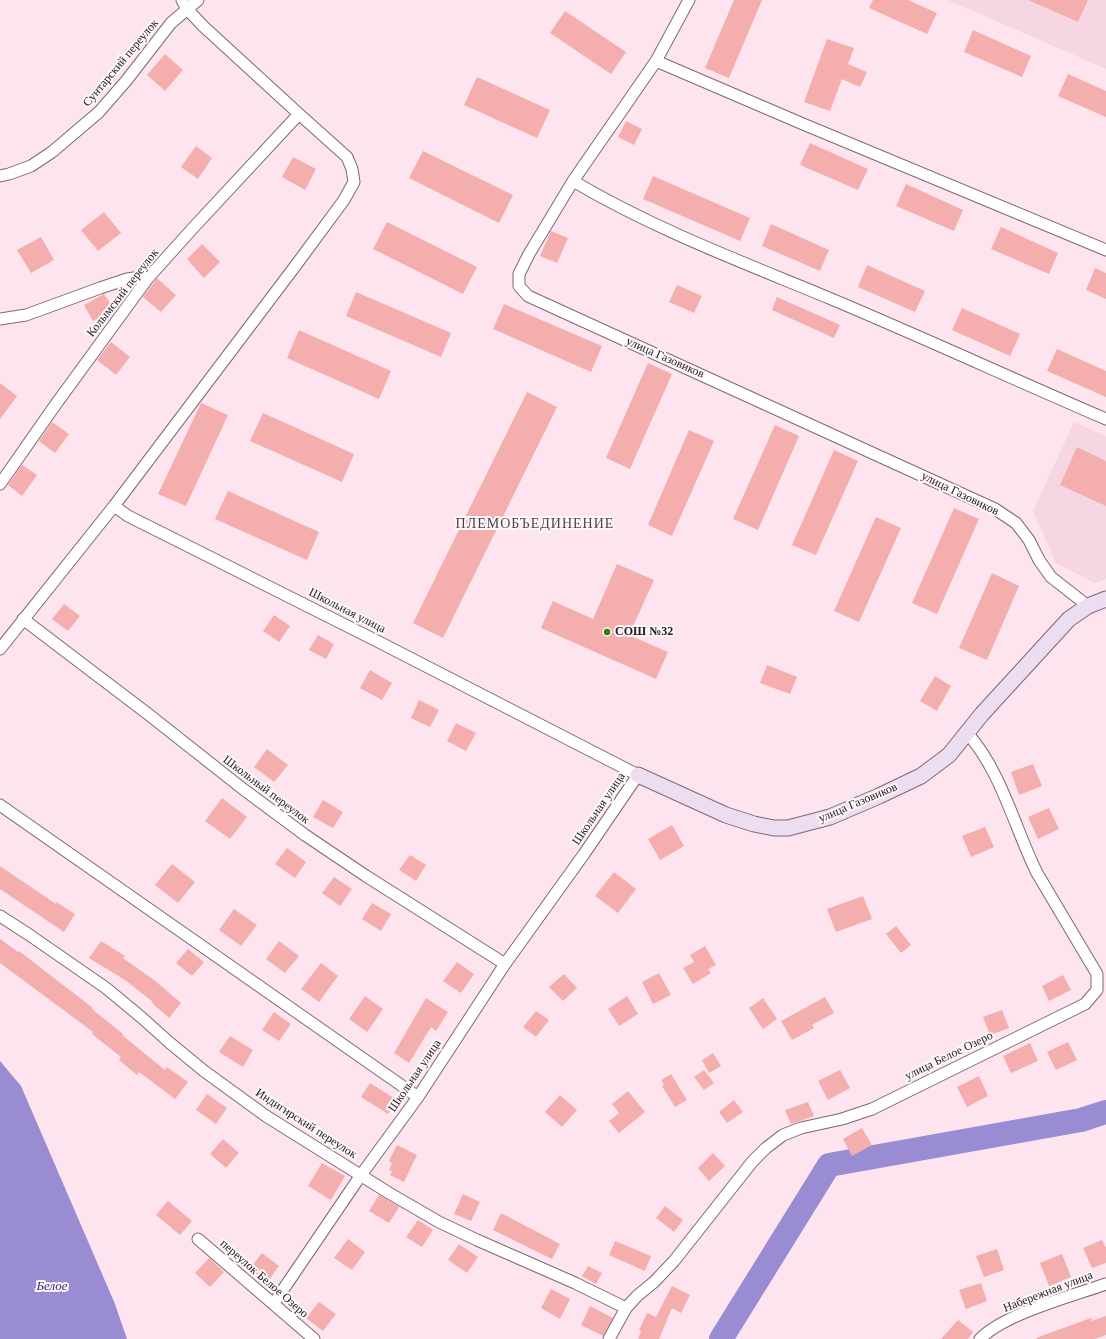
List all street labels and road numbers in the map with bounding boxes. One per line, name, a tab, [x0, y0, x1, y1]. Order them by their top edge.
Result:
street label: Сунтарский переулок	[80, 16, 162, 110]
street label: Колымский переулок	[84, 246, 162, 340]
street label: улица Газовиков	[624, 334, 706, 382]
street label: улица Газовиков	[919, 469, 1001, 519]
street label: Школьная улица	[306, 585, 388, 637]
street label: Школьный переулок	[220, 753, 312, 827]
street label: Школьная улица	[569, 770, 629, 848]
street label: улица Газовиков	[816, 780, 900, 826]
street label: улица Белое Озеро	[903, 1028, 995, 1084]
street label: Школьная улица	[385, 1037, 445, 1115]
street label: Индигирский переулок	[253, 1086, 359, 1162]
street label: переулок Белое Озеро	[217, 1237, 311, 1321]
street label: Набережная улица	[1001, 1268, 1095, 1316]

